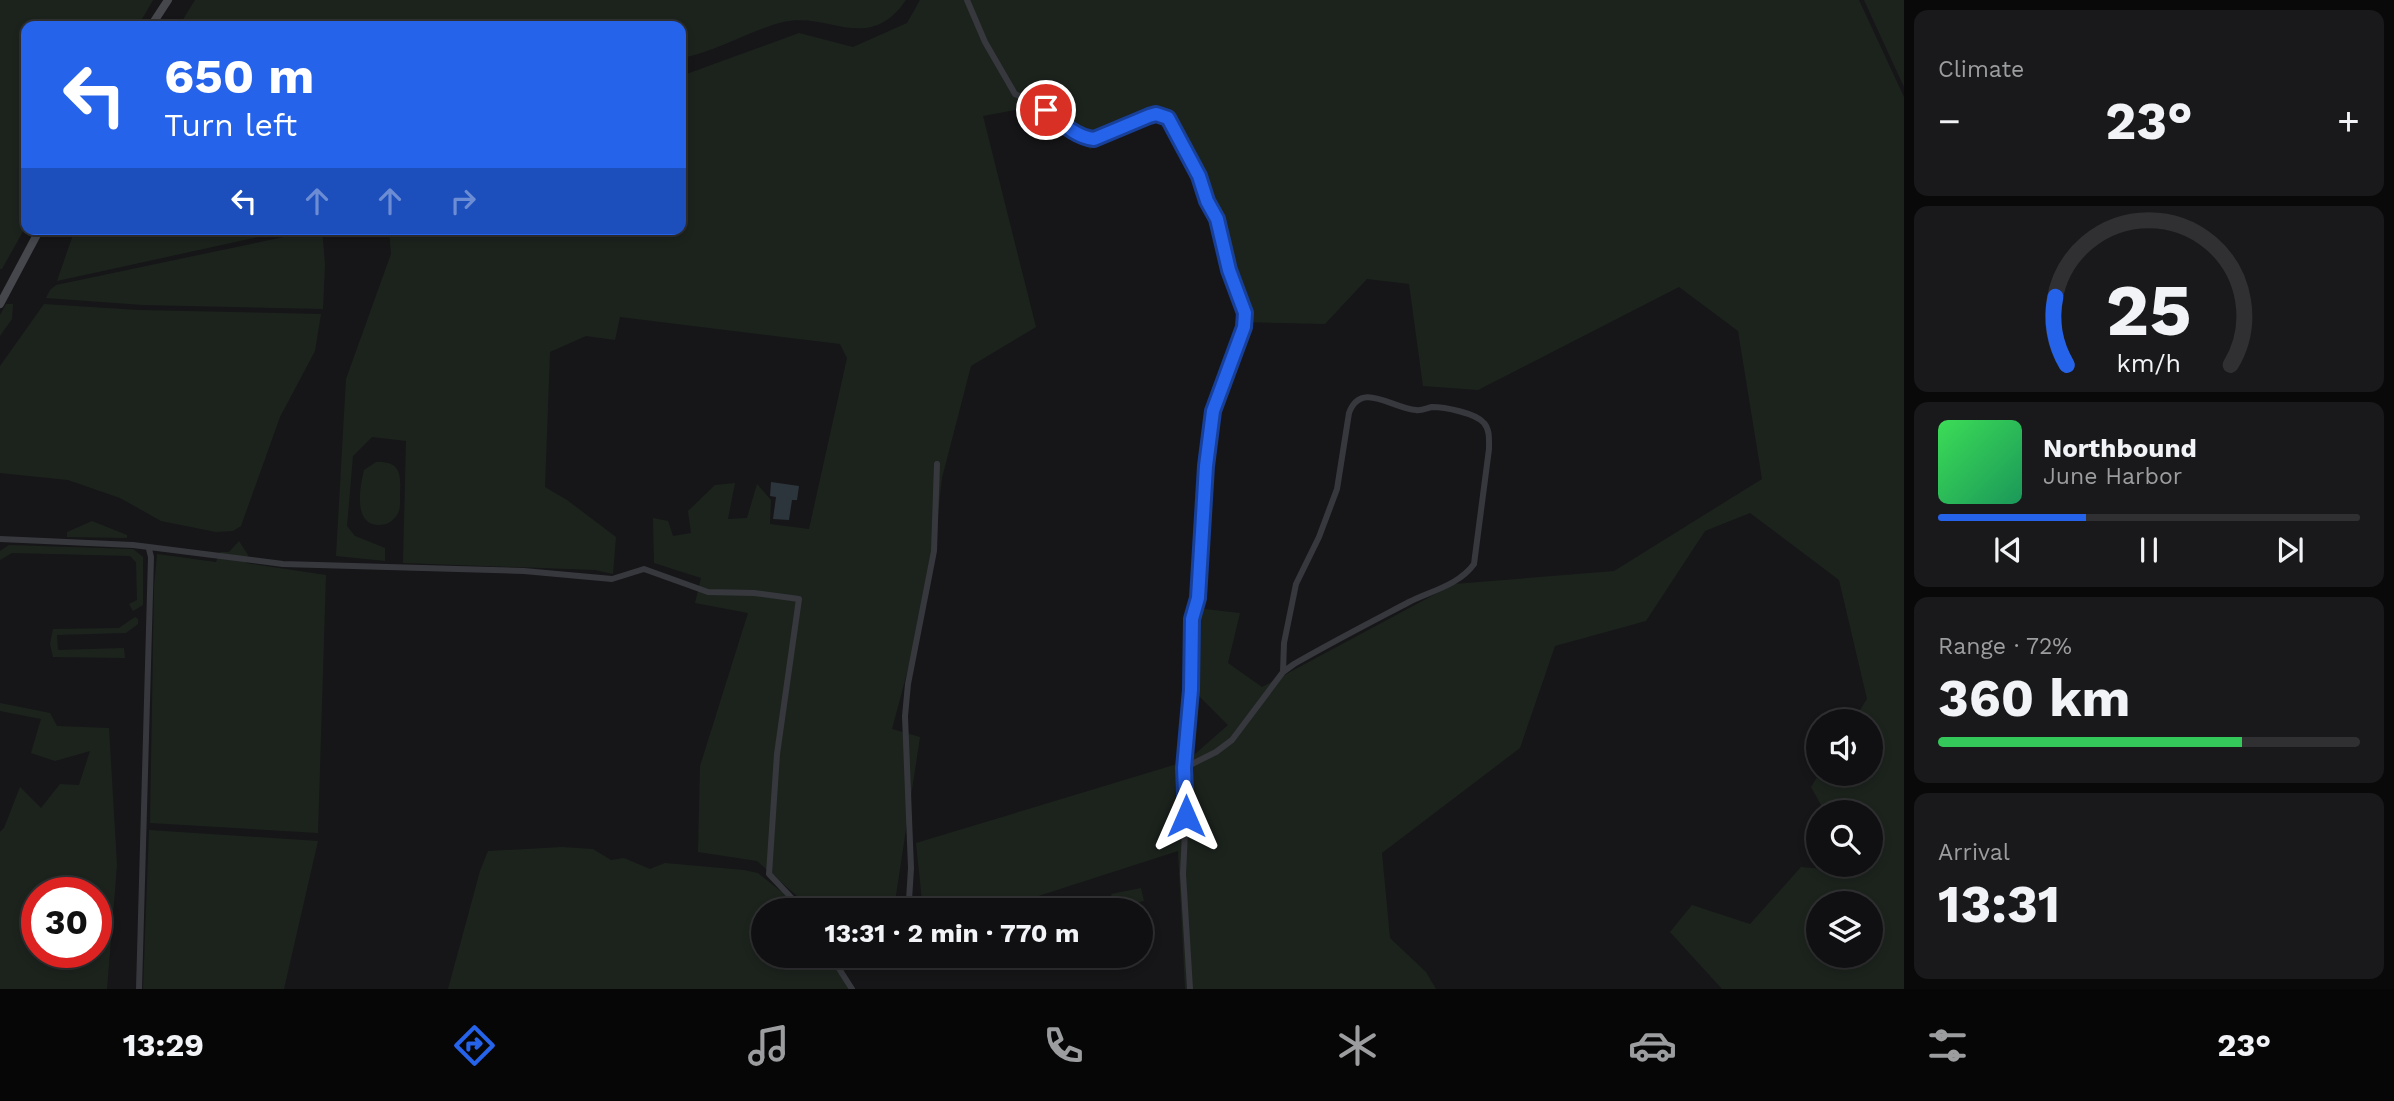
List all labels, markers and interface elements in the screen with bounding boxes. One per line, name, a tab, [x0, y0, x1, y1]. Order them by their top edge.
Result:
text: 650 m	[164, 47, 314, 105]
icon: left	[49, 49, 140, 140]
text: Climate	[1938, 56, 2024, 83]
pin	[1016, 80, 1076, 140]
icon: arrive	[1027, 91, 1065, 129]
text: 23°	[2105, 91, 2193, 152]
text: −	[1938, 99, 1961, 143]
text: +	[2337, 99, 2360, 143]
text: Turn left	[164, 106, 297, 144]
icon: left	[225, 182, 263, 220]
icon: ahead	[298, 182, 336, 220]
icon: ahead	[371, 182, 409, 220]
icon: right	[444, 182, 482, 220]
text: 25	[2106, 267, 2192, 353]
text: km/h	[2117, 348, 2181, 377]
text: Northbound	[2043, 433, 2197, 463]
text: June Harbor	[2043, 463, 2182, 490]
icon: previous	[1989, 531, 2027, 569]
icon: pause	[2130, 531, 2168, 569]
icon: next	[2271, 531, 2309, 569]
text: Range · 72%	[1938, 633, 2072, 660]
text: 360 km	[1938, 668, 2131, 729]
map controls	[1806, 709, 1883, 968]
button: sound	[1806, 709, 1883, 786]
position arrow	[1149, 779, 1223, 853]
button: search	[1806, 800, 1883, 877]
text: Arrival	[1938, 839, 2010, 866]
text: 13:31	[1938, 874, 2060, 935]
speed limit sign: 30	[21, 877, 112, 968]
button: layers	[1806, 891, 1883, 968]
text: 13:31 · 2 min · 770 m	[824, 918, 1080, 948]
icon: directions	[450, 1021, 499, 1070]
icon: music	[744, 1021, 793, 1070]
icon: phone	[1039, 1021, 1088, 1070]
icon: climate	[1333, 1021, 1382, 1070]
icon: car	[1628, 1021, 1677, 1070]
icon: filters	[1923, 1021, 1972, 1070]
text: 13:29	[123, 1026, 204, 1064]
text: 23°	[2217, 1026, 2271, 1064]

